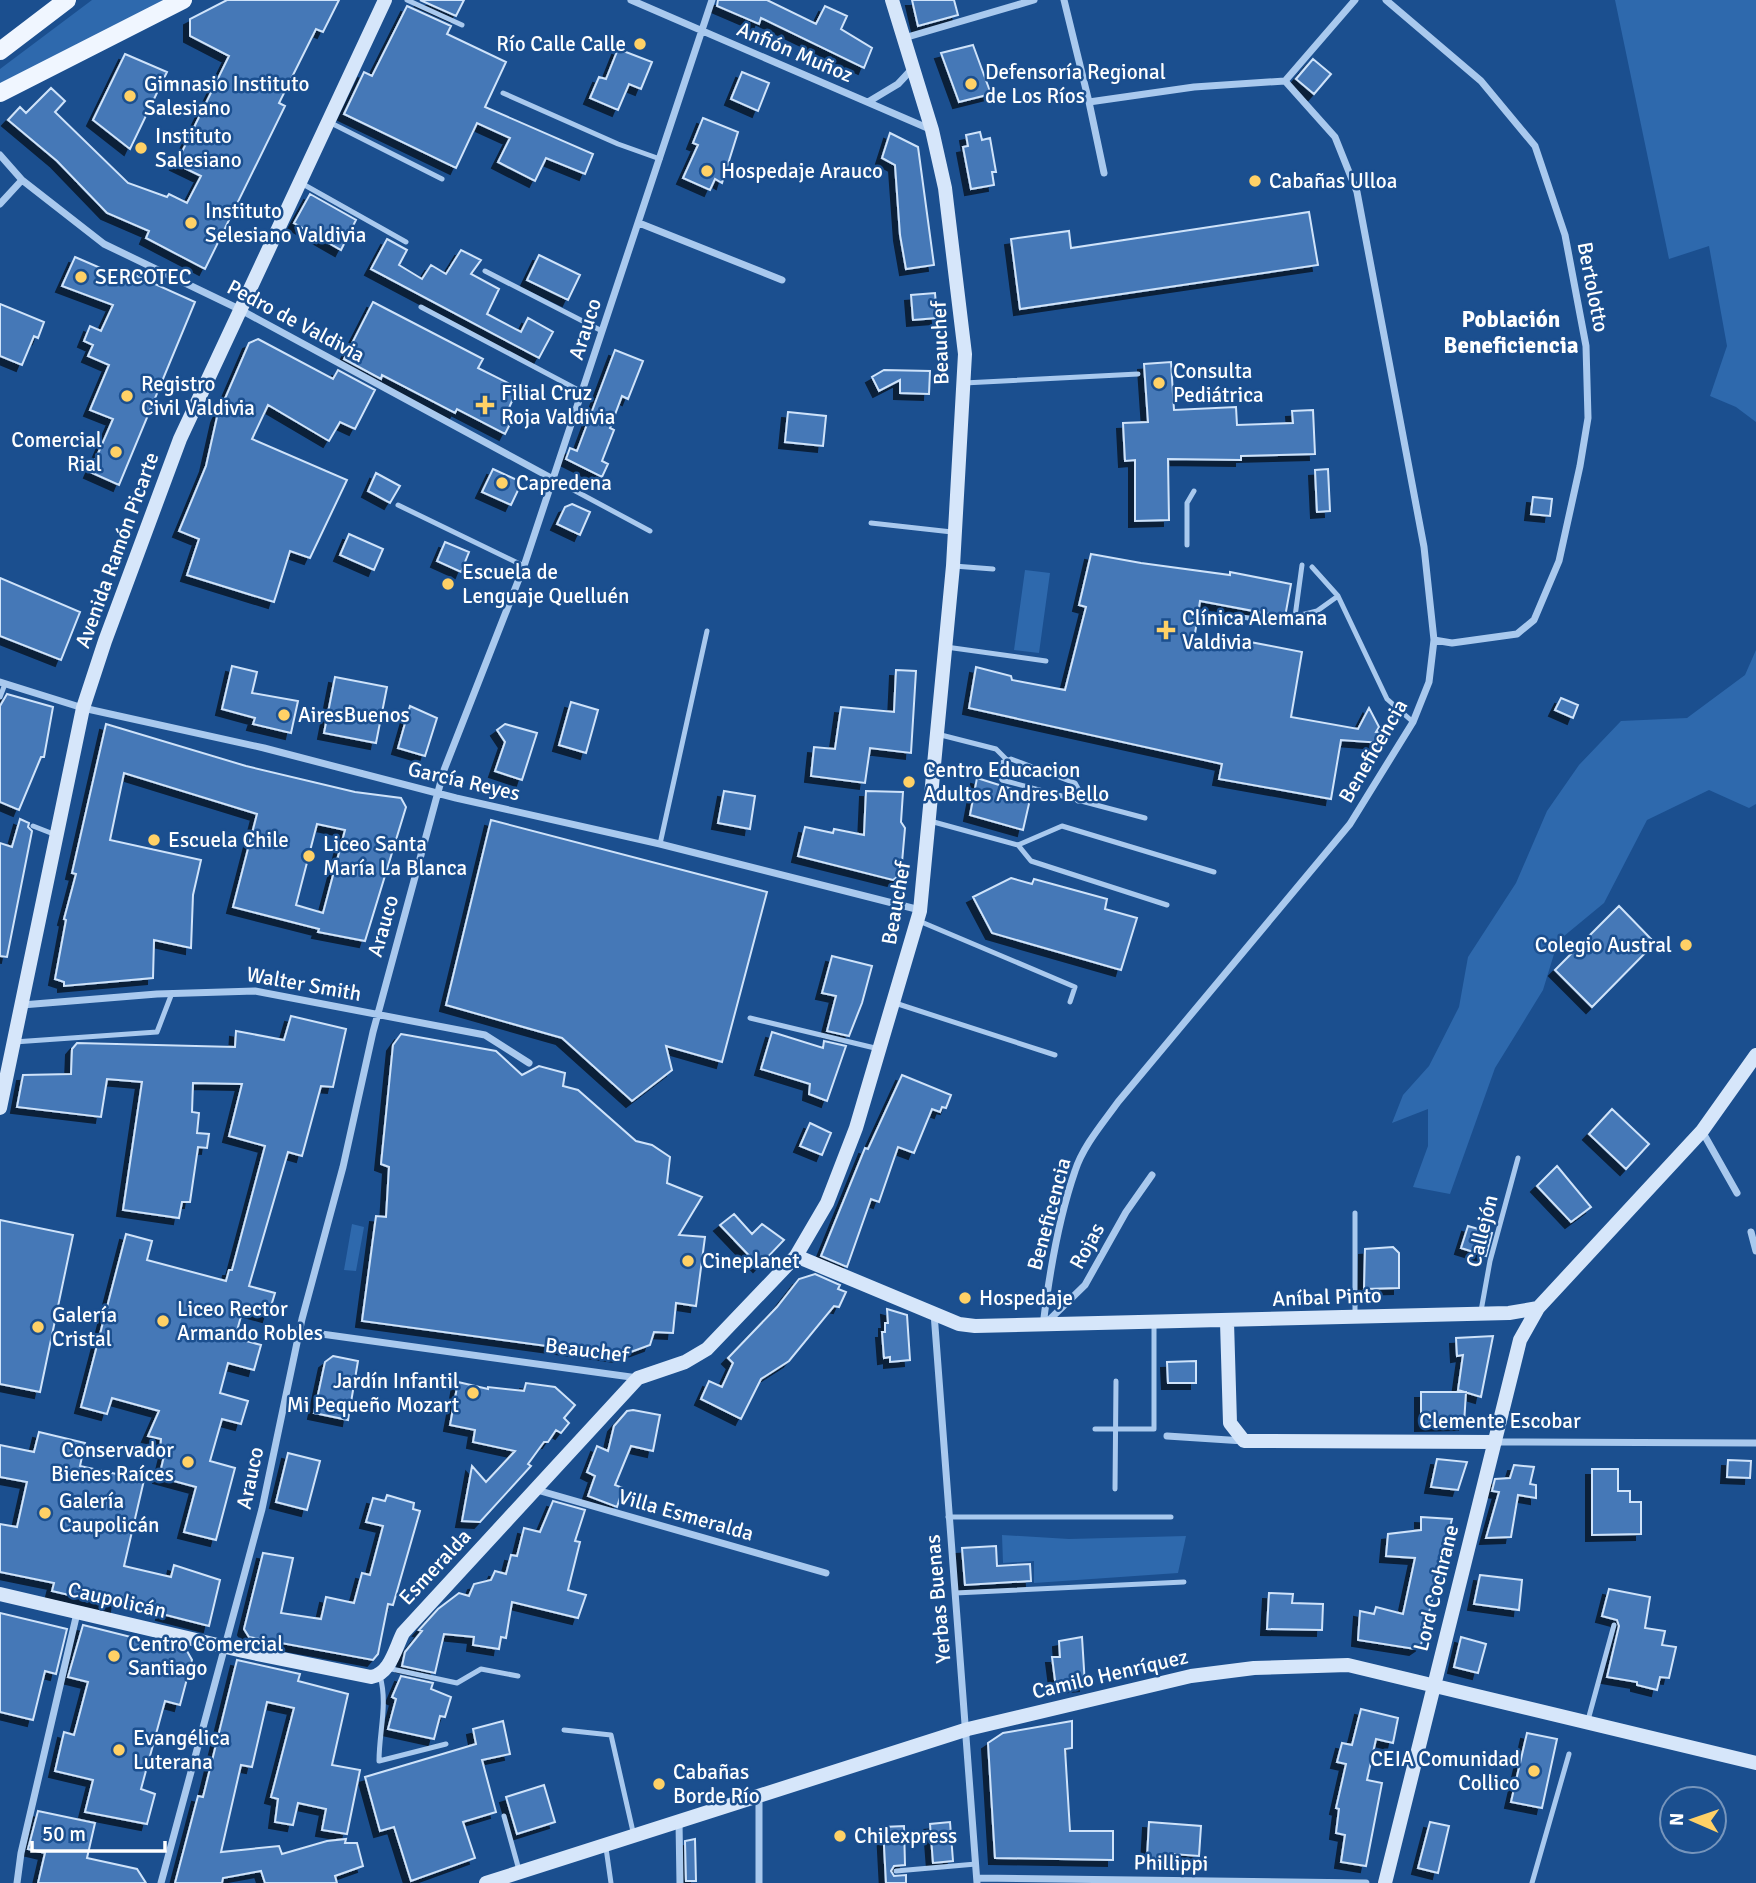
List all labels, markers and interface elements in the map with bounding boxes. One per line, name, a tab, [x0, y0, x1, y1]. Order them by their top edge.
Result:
street label: Anfión Muñoz	[733, 16, 857, 88]
place label: Río Calle Calle	[496, 31, 626, 57]
marker: Río Calle Calle	[632, 36, 648, 52]
place label: Defensoría Regional de Los Ríos	[985, 59, 1166, 109]
place label: Gimnasio Instituto Salesiano	[144, 71, 309, 121]
marker: Defensoría Regional de Los Ríos	[963, 76, 979, 92]
marker: Gimnasio Instituto Salesiano	[122, 88, 138, 104]
place label: Instituto Salesiano	[155, 123, 242, 173]
marker: Instituto Salesiano	[133, 140, 149, 156]
place label: Hospedaje Arauco	[721, 158, 883, 184]
marker: Hospedaje Arauco	[699, 163, 715, 179]
place label: Cabañas Ulloa	[1269, 168, 1397, 194]
marker: Cabañas Ulloa	[1247, 173, 1263, 189]
place label: Instituto Selesiano Valdivia	[205, 198, 366, 248]
marker: Instituto Selesiano Valdivia	[183, 215, 199, 231]
street label: Bertolotto	[1572, 240, 1614, 334]
place label: SERCOTEC	[95, 264, 191, 290]
marker: SERCOTEC	[73, 269, 89, 285]
street label: Pedro de Valdivia	[223, 274, 369, 368]
street label: Arauco	[563, 295, 607, 363]
street label: Beauchef	[926, 300, 954, 386]
district label: Población Beneficiencia	[1443, 305, 1579, 360]
place label: Consulta Pediátrica	[1173, 358, 1264, 408]
place label: Registro Civil Valdivia	[141, 371, 255, 421]
marker: Consulta Pediátrica	[1151, 375, 1167, 391]
place label: Filial Cruz Roja Valdivia	[501, 380, 615, 430]
marker: Registro Civil Valdivia	[119, 388, 135, 404]
marker: Filial Cruz Roja Valdivia	[475, 395, 495, 415]
place label: Comercial Rial	[11, 427, 102, 477]
marker: Comercial Rial	[108, 444, 124, 460]
street label: Avenida Ramón Picarte	[69, 448, 165, 652]
place label: Capredena	[516, 470, 612, 496]
marker: Capredena	[494, 475, 510, 491]
place label: Escuela de Lenguaje Quelluén	[462, 559, 630, 609]
marker: Escuela de Lenguaje Quelluén	[440, 576, 456, 592]
place label: Clínica Alemana Valdivia	[1182, 605, 1327, 655]
marker: Clínica Alemana Valdivia	[1156, 620, 1176, 640]
street label: Beneficencia	[1333, 694, 1413, 808]
place label: AiresBuenos	[298, 702, 410, 728]
marker: AiresBuenos	[276, 707, 292, 723]
street label: García Reyes	[405, 755, 523, 807]
place label: Centro Educacion Adultos Andres Bello	[923, 757, 1109, 807]
marker: Centro Educacion Adultos Andres Bello	[901, 774, 917, 790]
place label: Escuela Chile	[168, 827, 289, 853]
place label: Liceo Santa María La Blanca	[323, 831, 467, 881]
marker: Escuela Chile	[146, 832, 162, 848]
marker: Liceo Santa María La Blanca	[301, 848, 317, 864]
street label: Beauchef	[876, 858, 916, 947]
street label: Arauco	[362, 892, 404, 960]
place label: Colegio Austral	[1535, 932, 1672, 958]
marker: Colegio Austral	[1678, 937, 1694, 953]
street label: Walter Smith	[244, 961, 364, 1007]
street label: Beneficencia	[1021, 1155, 1077, 1273]
street label: Callejón	[1460, 1192, 1504, 1270]
street label: Rojas	[1064, 1218, 1110, 1274]
place label: Cineplanet	[702, 1248, 800, 1274]
marker: Cineplanet	[680, 1253, 696, 1269]
street label: Aníbal Pinto	[1272, 1282, 1382, 1312]
place label: Hospedaje	[979, 1285, 1073, 1311]
marker: Hospedaje	[957, 1290, 973, 1306]
place label: Liceo Rector Armando Robles	[177, 1296, 323, 1346]
place label: Galería Cristal	[52, 1302, 117, 1352]
marker: Liceo Rector Armando Robles	[155, 1313, 171, 1329]
marker: Galería Cristal	[30, 1319, 46, 1335]
street label: Beauchef	[544, 1332, 631, 1368]
place label: Jardín Infantil Mi Pequeño Mozart	[287, 1368, 459, 1418]
marker: Jardín Infantil Mi Pequeño Mozart	[465, 1385, 481, 1401]
street label: Clemente Escobar	[1419, 1408, 1581, 1434]
place label: Conservador Bienes Raíces	[51, 1437, 174, 1487]
street label: Arauco	[231, 1444, 269, 1512]
marker: Conservador Bienes Raíces	[180, 1454, 196, 1470]
street label: Villa Esmeralda	[615, 1483, 757, 1547]
place label: Galería Caupolicán	[59, 1488, 159, 1538]
marker: Galería Caupolicán	[37, 1505, 53, 1521]
street label: Lord Cochrane	[1408, 1522, 1464, 1654]
street label: Esmeralda	[393, 1524, 477, 1610]
street label: Yerbas Buenas	[919, 1534, 957, 1664]
street label: Caupolicán	[65, 1576, 169, 1624]
place label: Centro Comercial Santiago	[128, 1631, 283, 1681]
street label: Camilo Henríquez	[1029, 1643, 1191, 1705]
marker: Centro Comercial Santiago	[106, 1648, 122, 1664]
place label: Evangélica Luterana	[133, 1725, 230, 1775]
marker: Evangélica Luterana	[111, 1742, 127, 1758]
place label: CEIA Comunidad Collico	[1370, 1746, 1520, 1796]
place label: Cabañas Borde Río	[673, 1759, 760, 1809]
marker: CEIA Comunidad Collico	[1526, 1763, 1542, 1779]
marker: Cabañas Borde Río	[651, 1776, 667, 1792]
north arrow	[1658, 1785, 1728, 1855]
scale bar	[32, 1810, 164, 1854]
text: N	[1665, 1812, 1689, 1826]
text: 50 m	[42, 1821, 86, 1847]
place label: Chilexpress	[854, 1823, 957, 1849]
marker: Chilexpress	[832, 1828, 848, 1844]
street label: Phillippi	[1133, 1849, 1209, 1877]

